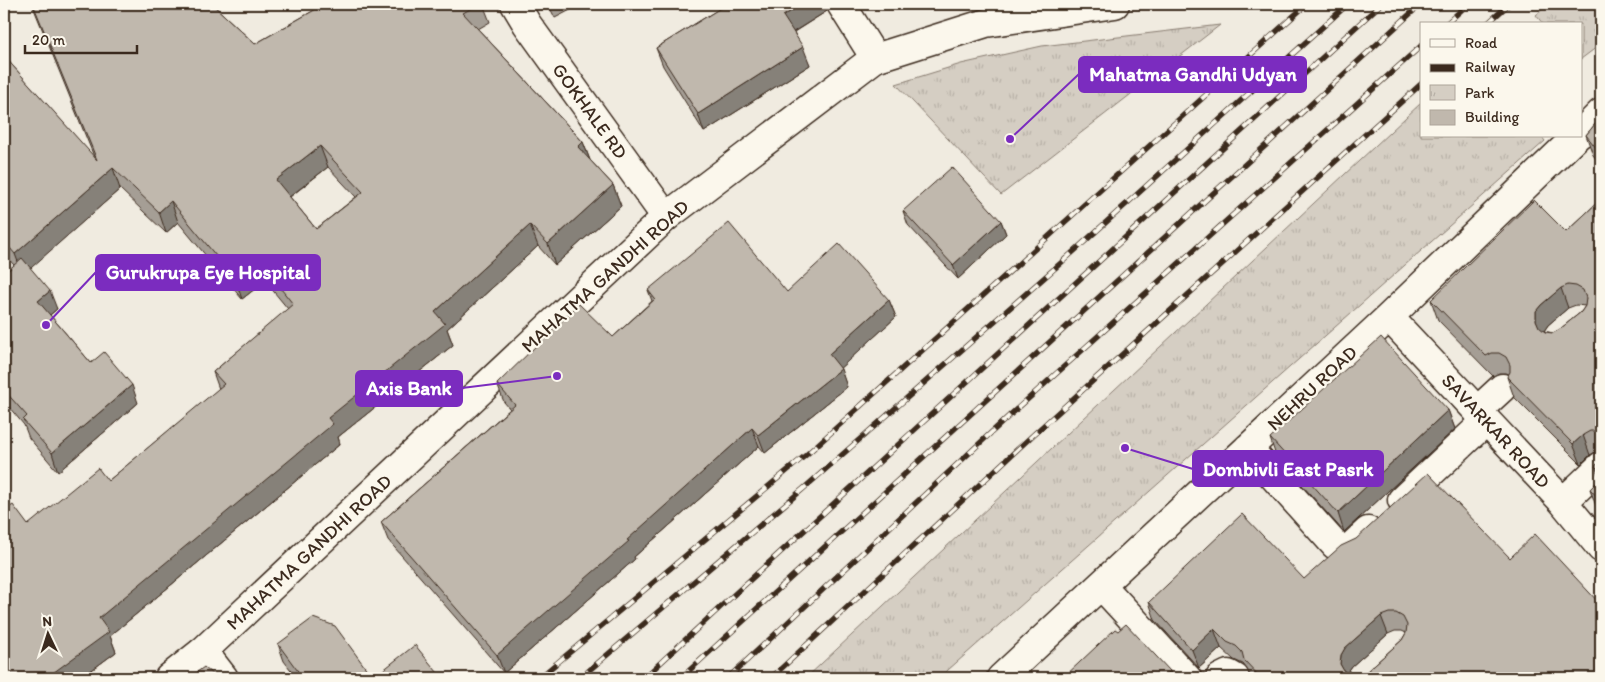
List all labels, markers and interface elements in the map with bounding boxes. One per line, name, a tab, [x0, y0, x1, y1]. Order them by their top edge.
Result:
scale bar	[25, 22, 138, 54]
legend	[1420, 22, 1582, 138]
text: 20 m	[32, 31, 66, 49]
text: Road	[1465, 34, 1498, 52]
callout: Mahatma Gandhi Udyan	[1079, 57, 1306, 92]
text: Railway	[1465, 58, 1515, 76]
street label: GOKHALE RD	[548, 59, 632, 163]
text: Mahatma Gandhi Udyan	[1089, 62, 1297, 87]
text: Park	[1465, 84, 1495, 102]
text: Building	[1465, 108, 1519, 126]
street label: MAHATMA GANDHI ROAD	[516, 195, 694, 357]
callout: Gurukrupa Eye Hospital	[96, 255, 320, 290]
text: Gurukrupa Eye Hospital	[106, 260, 311, 285]
street label: NEHRU ROAD	[1262, 341, 1362, 435]
street label: SAVARKAR ROAD	[1437, 369, 1555, 493]
callout: Axis Bank	[356, 371, 462, 406]
text: Axis Bank	[365, 376, 452, 400]
callout: Dombivli East Pasrk	[1193, 451, 1383, 486]
text: Dombivli East Pasrk	[1203, 457, 1374, 481]
street label: MAHATMA GANDHI ROAD	[222, 469, 396, 635]
north arrow	[22, 610, 72, 660]
text: N	[42, 613, 52, 630]

